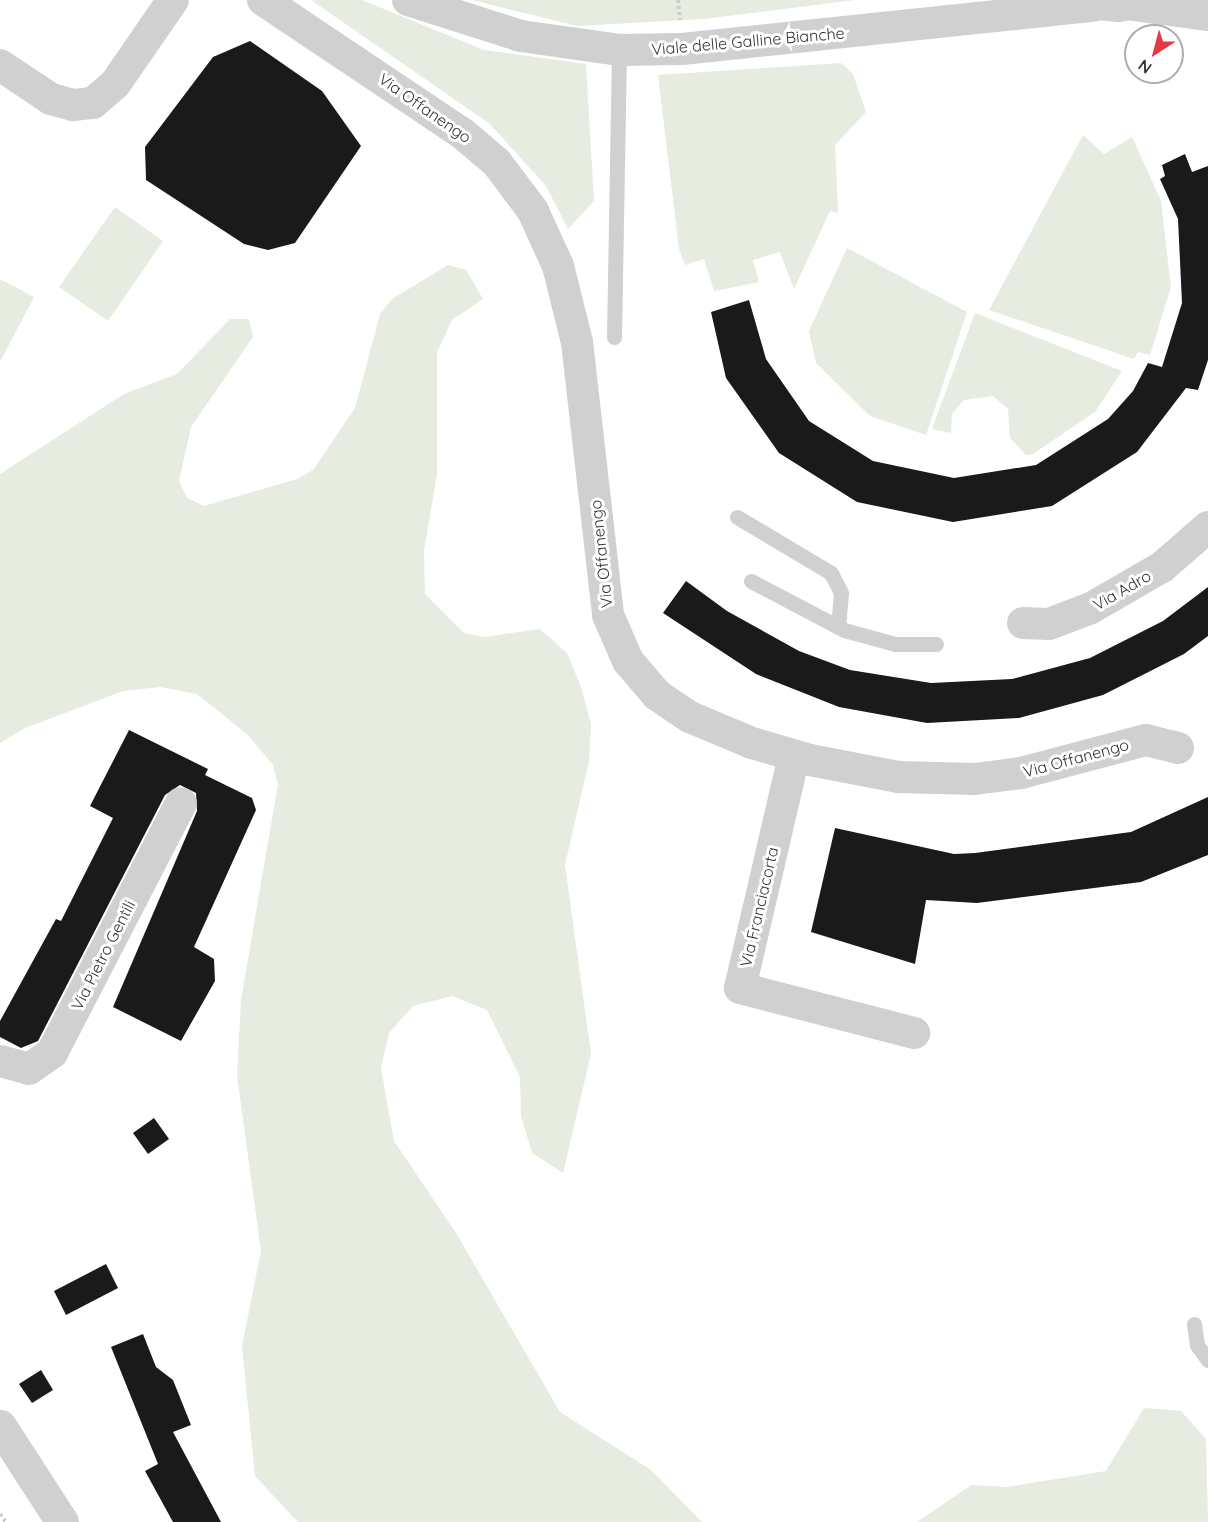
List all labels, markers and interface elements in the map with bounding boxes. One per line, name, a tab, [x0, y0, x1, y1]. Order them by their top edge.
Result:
street label: Viale delle Galline Bianche	[651, 23, 845, 59]
north arrow	[1124, 24, 1184, 84]
text: N	[1134, 55, 1155, 78]
street label: Via Offanengo	[375, 69, 475, 147]
street label: Via Offanengo	[586, 499, 616, 609]
street label: Via Adro	[1090, 566, 1154, 614]
street label: Via Offanengo	[1021, 735, 1131, 781]
street label: Via Franciacorta	[736, 845, 782, 969]
street label: Via Pietro Gentili	[67, 897, 139, 1013]

